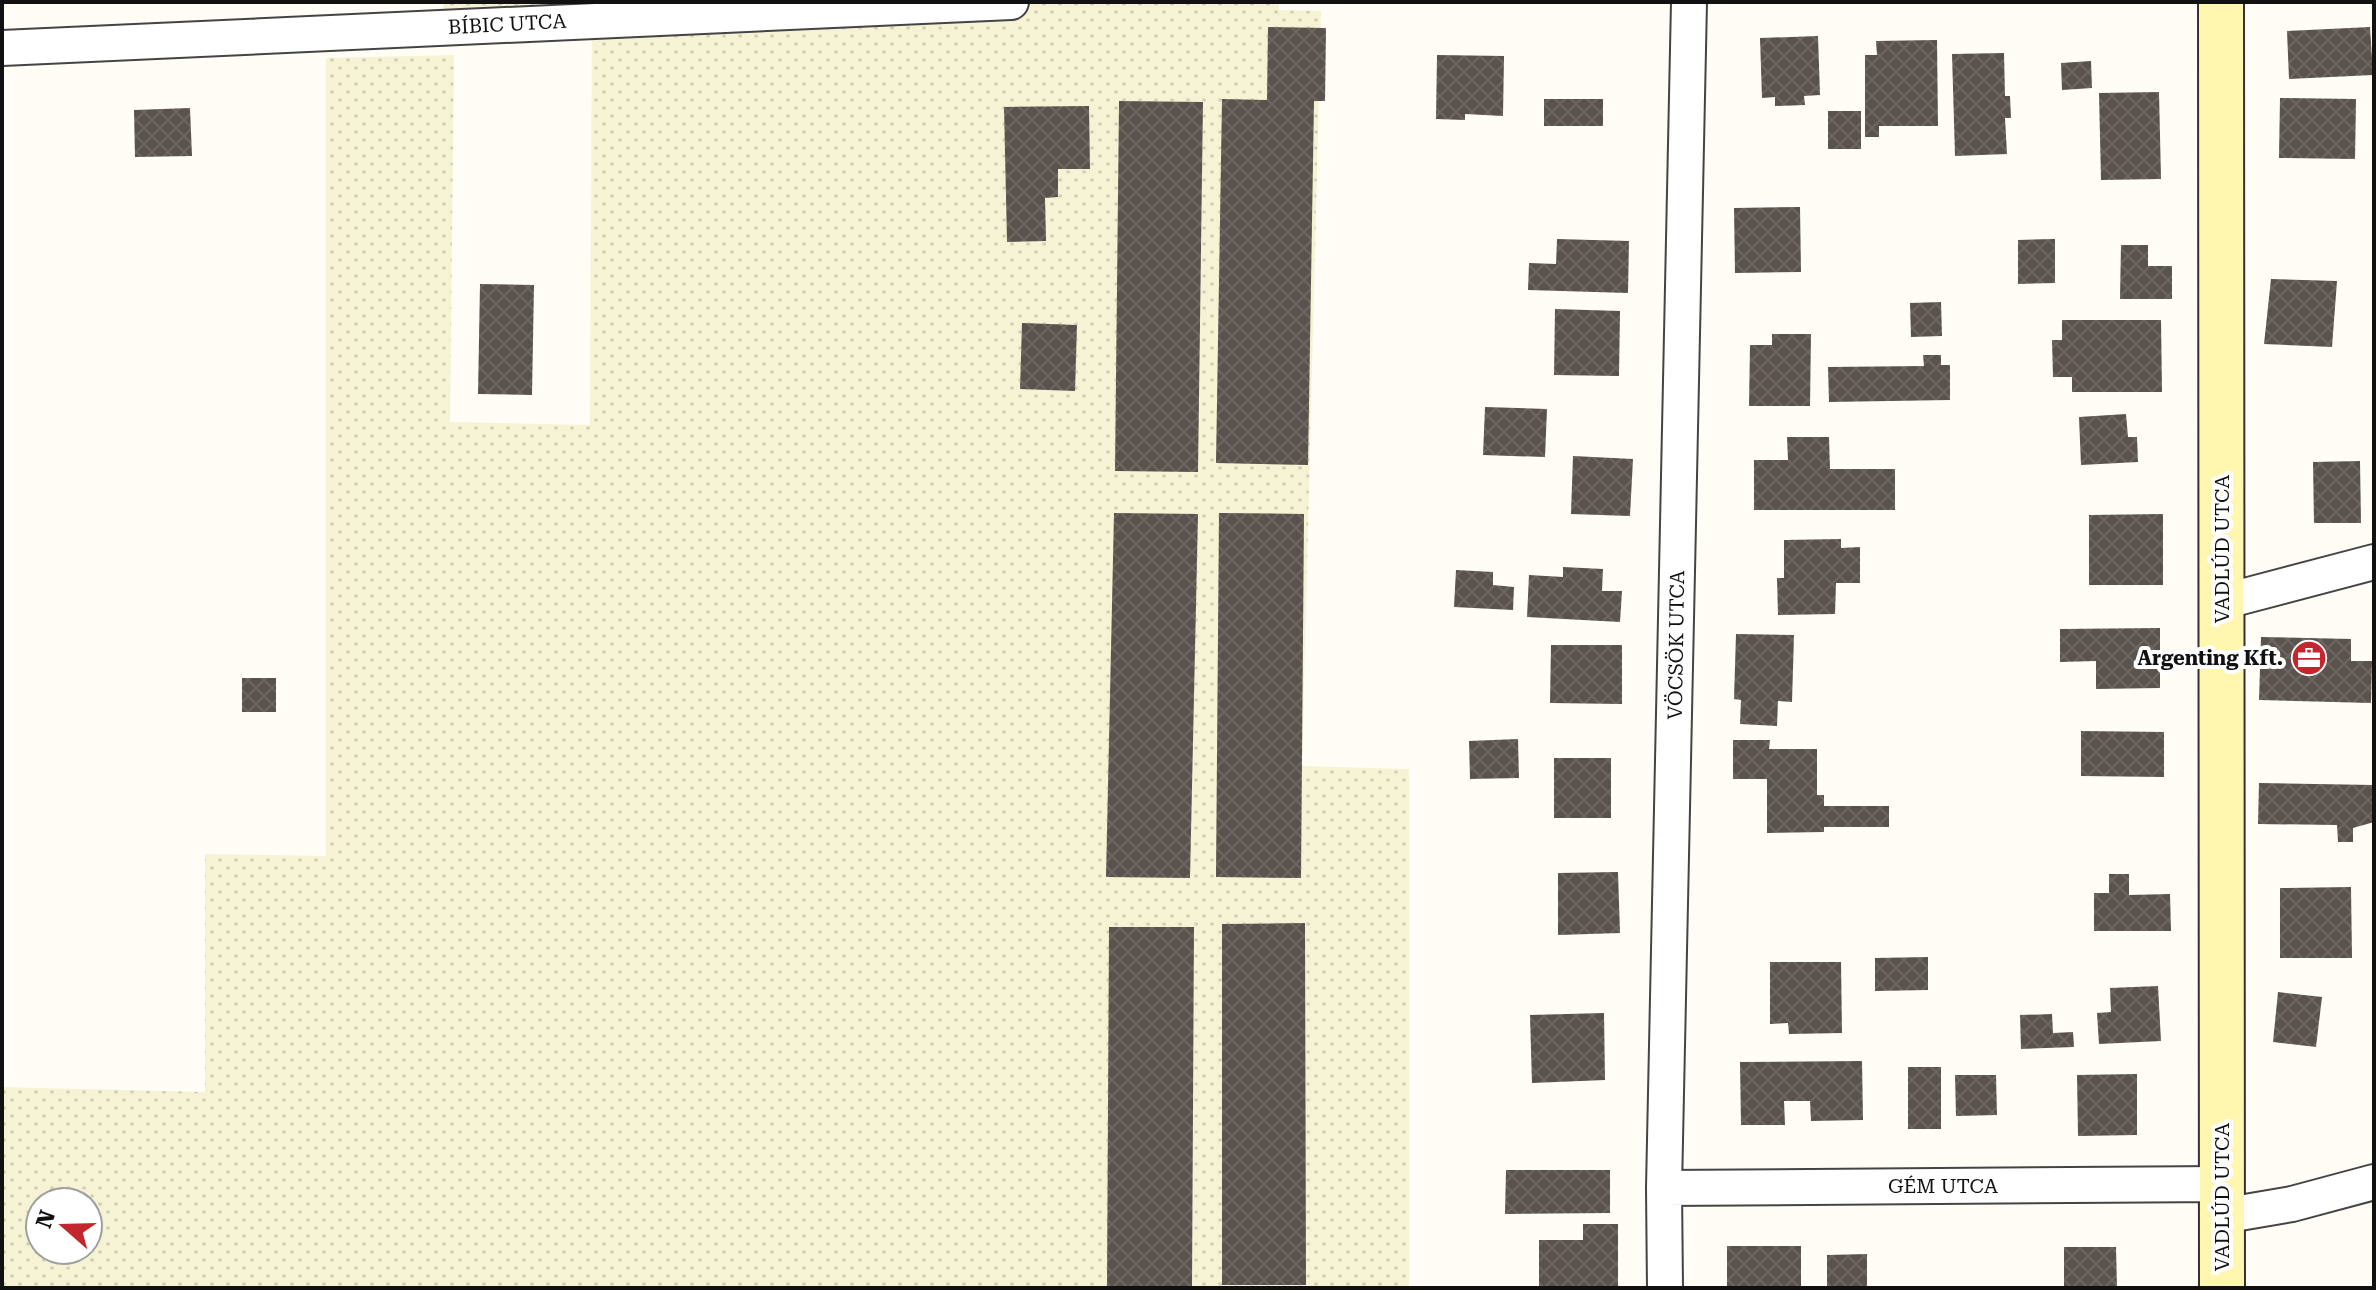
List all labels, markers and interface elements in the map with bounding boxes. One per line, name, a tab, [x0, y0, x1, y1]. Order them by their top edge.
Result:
street label: BÍBIC UTCA	[447, 9, 567, 39]
street label: VADLÚD UTCA	[2210, 475, 2234, 623]
street label: VÖCSÖK UTCA	[1663, 570, 1689, 720]
office icon: Argenting Kft.	[2290, 639, 2328, 677]
place label: Argenting Kft.	[2138, 646, 2283, 670]
street label: VADLÚD UTCA	[2210, 1123, 2234, 1271]
street label: GÉM UTCA	[1888, 1174, 1998, 1198]
north arrow	[24, 1186, 104, 1266]
text: N	[31, 1207, 60, 1232]

